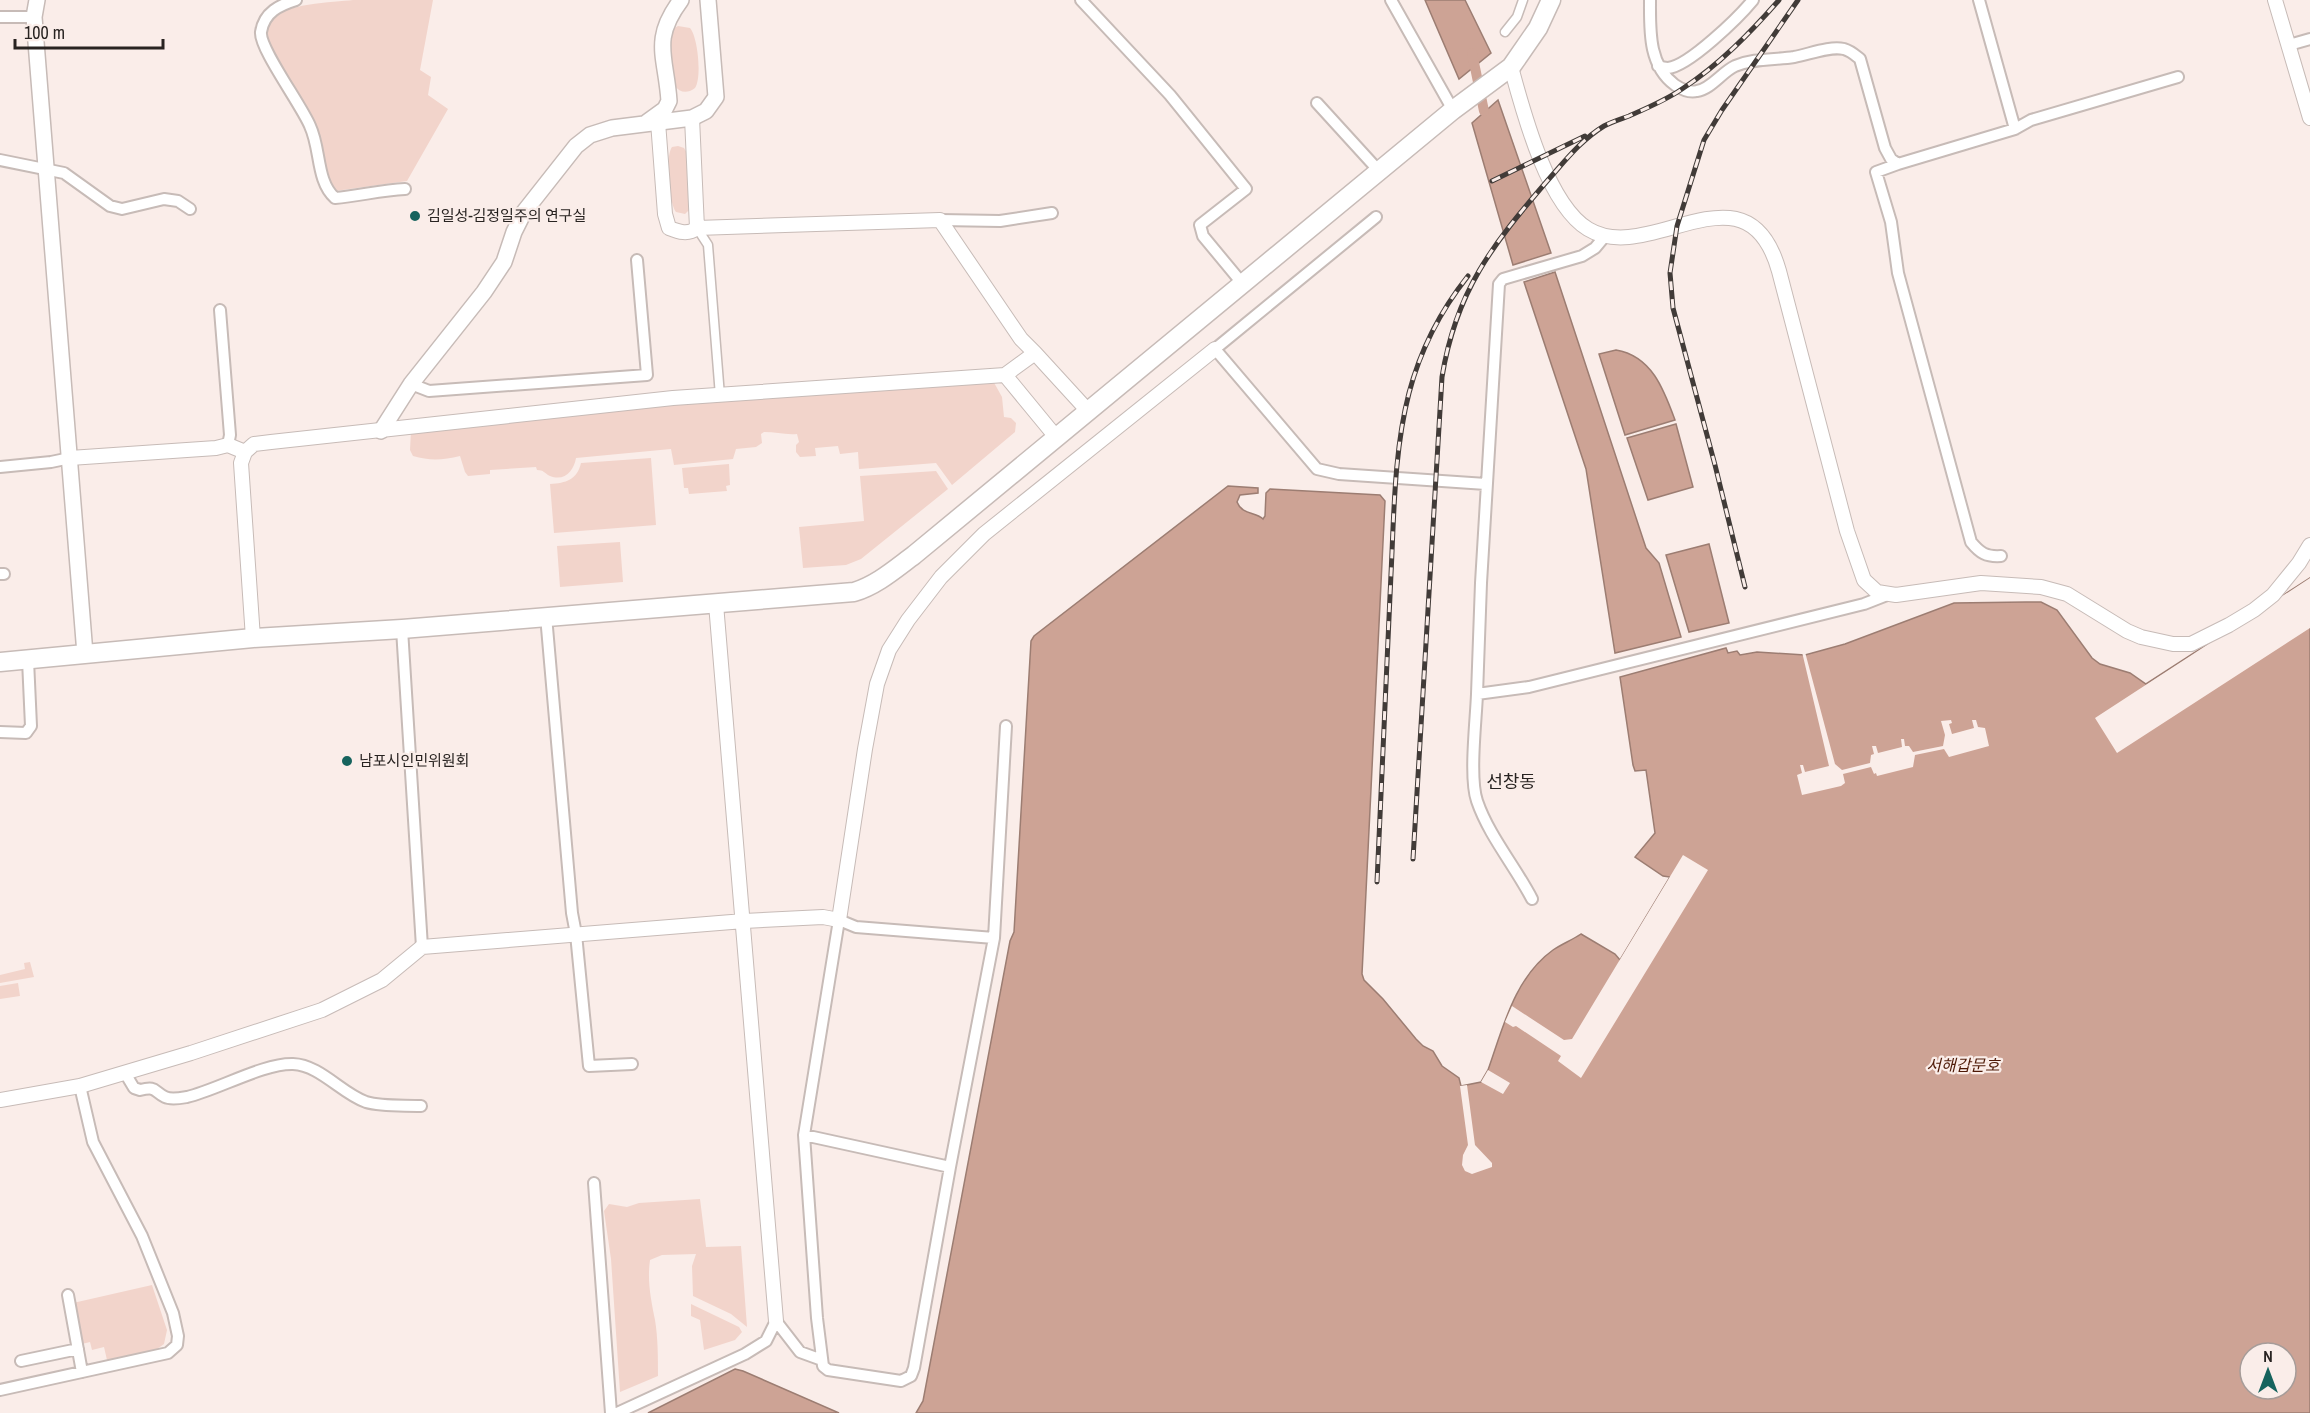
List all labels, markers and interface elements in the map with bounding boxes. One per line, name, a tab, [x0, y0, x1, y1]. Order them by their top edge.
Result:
scale bar	[15, 12, 164, 50]
text: 100 m	[24, 20, 65, 45]
place label: 김일성-김정일주의 연구실	[427, 205, 586, 226]
marker: 김일성-김정일주의 연구실	[408, 209, 422, 223]
place label: 남포시인민위원회	[359, 750, 469, 771]
marker: 남포시인민위원회	[340, 754, 354, 768]
district label: 선창동	[1486, 769, 1536, 794]
water label: 서해갑문호	[1926, 1054, 2001, 1076]
north arrow	[2238, 1341, 2298, 1401]
text: N	[2263, 1345, 2273, 1367]

